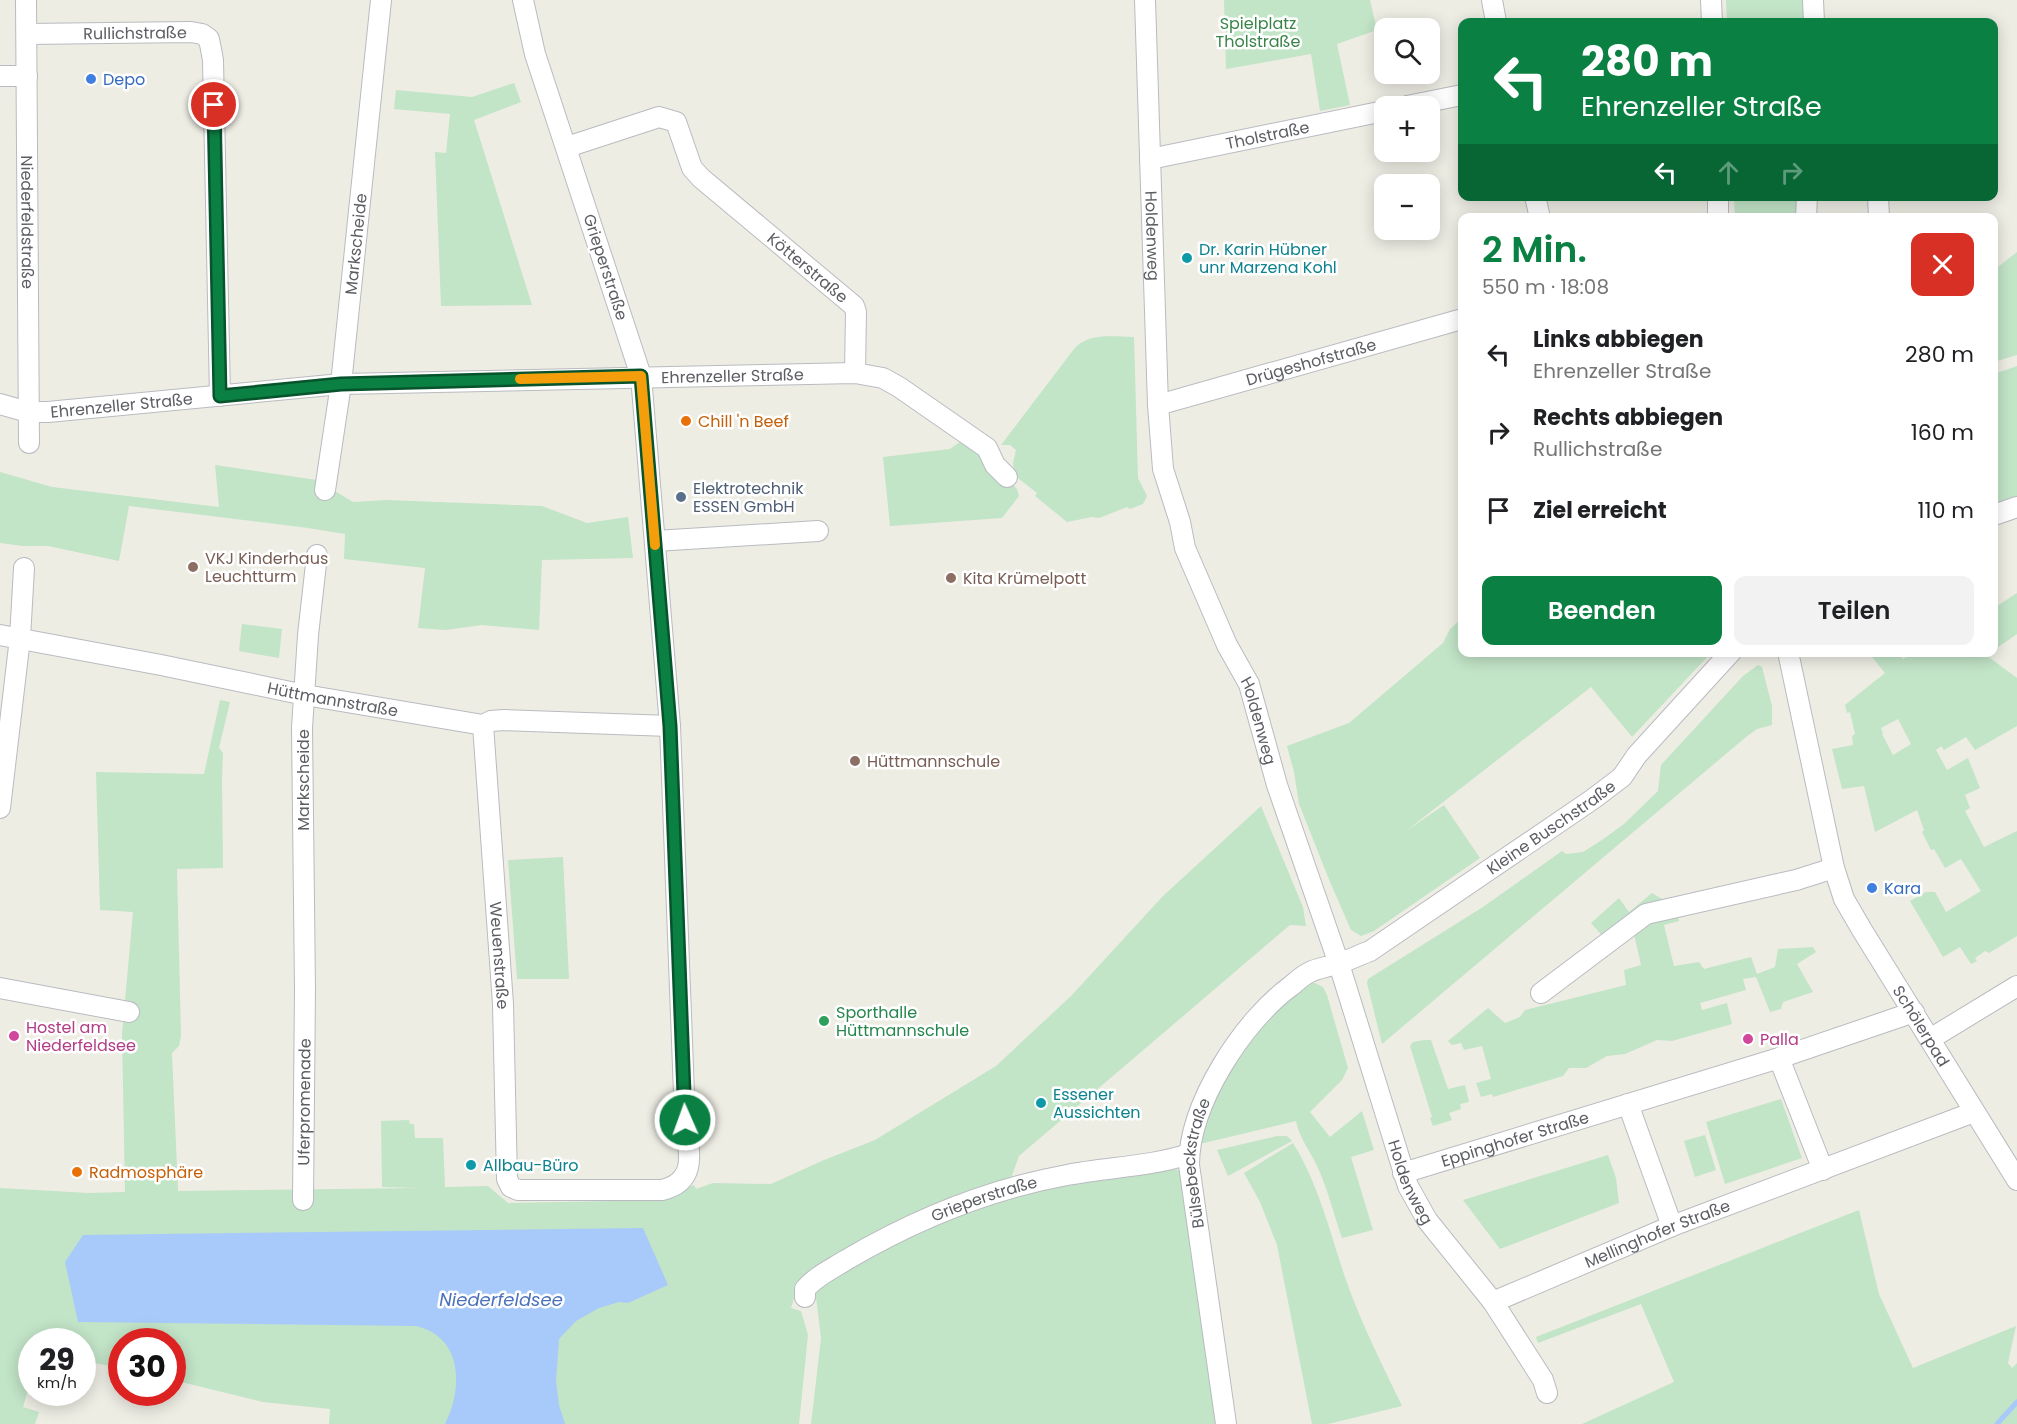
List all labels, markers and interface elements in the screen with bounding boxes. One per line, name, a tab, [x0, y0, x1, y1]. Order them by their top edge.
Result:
park label: Spielplatz Tholstraße	[1216, 12, 1300, 53]
map controls	[1374, 18, 1440, 240]
button: search	[1374, 18, 1440, 84]
street label: Rullichstraße	[83, 21, 187, 45]
text: 280 m	[1581, 32, 1713, 91]
icon: left	[1482, 42, 1560, 120]
place label: Depo	[103, 68, 145, 91]
marker: Depo	[84, 72, 98, 86]
pin	[188, 79, 239, 130]
icon: arrive	[197, 88, 230, 121]
text: Ehrenzeller Straße	[1581, 88, 1822, 125]
button: +	[1374, 96, 1440, 162]
street label: Tholstraße	[1224, 116, 1312, 155]
street label: Niederfeldstraße	[15, 155, 39, 289]
icon: left	[1649, 156, 1682, 189]
icon: ahead	[1712, 156, 1745, 189]
icon: right	[1775, 156, 1808, 189]
button: −	[1374, 174, 1440, 240]
street label: Holdenweg	[1139, 190, 1165, 281]
street label: Markscheide	[339, 192, 373, 296]
street label: Grieperstraße	[577, 211, 634, 323]
text: 2 Min.	[1482, 224, 1587, 275]
street label: Kötterstraße	[762, 227, 853, 309]
button: close	[1911, 233, 1974, 296]
place label: Dr. Karin Hübner unr Marzena Kohl	[1199, 238, 1337, 279]
marker: Dr. Karin Hübner unr Marzena Kohl	[1180, 251, 1194, 265]
text: 550 m · 18:08	[1482, 273, 1609, 301]
text: Links abbiegen	[1533, 324, 1704, 355]
street label: Drügeshofstraße	[1243, 333, 1379, 392]
icon: left	[1482, 338, 1515, 371]
text: 280 m	[1905, 339, 1974, 370]
text: Ehrenzeller Straße	[1533, 357, 1711, 385]
street label: Ehrenzeller Straße	[661, 363, 804, 389]
street label: Ehrenzeller Straße	[49, 387, 194, 424]
text: Rechts abbiegen	[1533, 402, 1723, 433]
place label: Chill 'n Beef	[698, 410, 789, 433]
marker: Chill 'n Beef	[679, 414, 693, 428]
icon: right	[1482, 416, 1515, 449]
text: 160 m	[1911, 417, 1974, 448]
text: Rullichstraße	[1533, 435, 1662, 463]
place label: Elektrotechnik ESSEN GmbH	[693, 477, 804, 518]
marker: Elektrotechnik ESSEN GmbH	[674, 490, 688, 504]
icon: arrive	[1482, 494, 1515, 527]
text: Ziel erreicht	[1533, 495, 1667, 526]
text: 110 m	[1918, 495, 1974, 526]
place label: VKJ Kinderhaus Leuchtturm	[205, 547, 328, 588]
marker: VKJ Kinderhaus Leuchtturm	[186, 560, 200, 574]
place label: Kita Krümelpott	[963, 567, 1086, 590]
marker: Kita Krümelpott	[944, 571, 958, 585]
button: Beenden	[1482, 576, 1722, 645]
button: Teilen	[1734, 576, 1974, 645]
street label: Holdenweg	[1235, 672, 1282, 767]
street label: Hüttmannstraße	[265, 676, 400, 723]
street label: Markscheide	[292, 729, 315, 831]
place label: Hüttmannschule	[867, 750, 1000, 773]
marker: Hüttmannschule	[848, 754, 862, 768]
street label: Kleine Buschstraße	[1482, 775, 1621, 880]
place label: Kara	[1884, 877, 1921, 900]
marker: Kara	[1865, 881, 1879, 895]
street label: Weuenstraße	[484, 901, 514, 1010]
street label: Schölerpad	[1887, 981, 1955, 1071]
place label: Sporthalle Hüttmannschule	[836, 1001, 969, 1042]
marker: Sporthalle Hüttmannschule	[817, 1014, 831, 1028]
place label: Hostel am Niederfeldsee	[26, 1016, 136, 1057]
place label: Palla	[1760, 1028, 1799, 1051]
marker: Hostel am Niederfeldsee	[7, 1029, 21, 1043]
marker: Palla	[1741, 1032, 1755, 1046]
street label: Uferpromenade	[292, 1038, 317, 1166]
place label: Essener Aussichten	[1053, 1083, 1141, 1124]
position arrow	[653, 1088, 717, 1152]
street label: Bülsebeckstraße	[1178, 1094, 1216, 1230]
marker: Essener Aussichten	[1034, 1096, 1048, 1110]
street label: Eppinghofer Straße	[1438, 1106, 1592, 1173]
street label: Holdenweg	[1382, 1137, 1438, 1229]
place label: Allbau-Büro	[483, 1154, 579, 1177]
marker: Allbau-Büro	[464, 1158, 478, 1172]
place label: Radmosphäre	[89, 1161, 203, 1184]
marker: Radmosphäre	[70, 1165, 84, 1179]
street label: Grieperstraße	[927, 1171, 1040, 1228]
street label: Mellinghofer Straße	[1581, 1194, 1734, 1274]
water label: Niederfeldsee	[439, 1287, 563, 1312]
speed limit sign: 30	[108, 1328, 186, 1406]
text: 29	[39, 1338, 75, 1381]
text: km/h	[37, 1372, 77, 1393]

